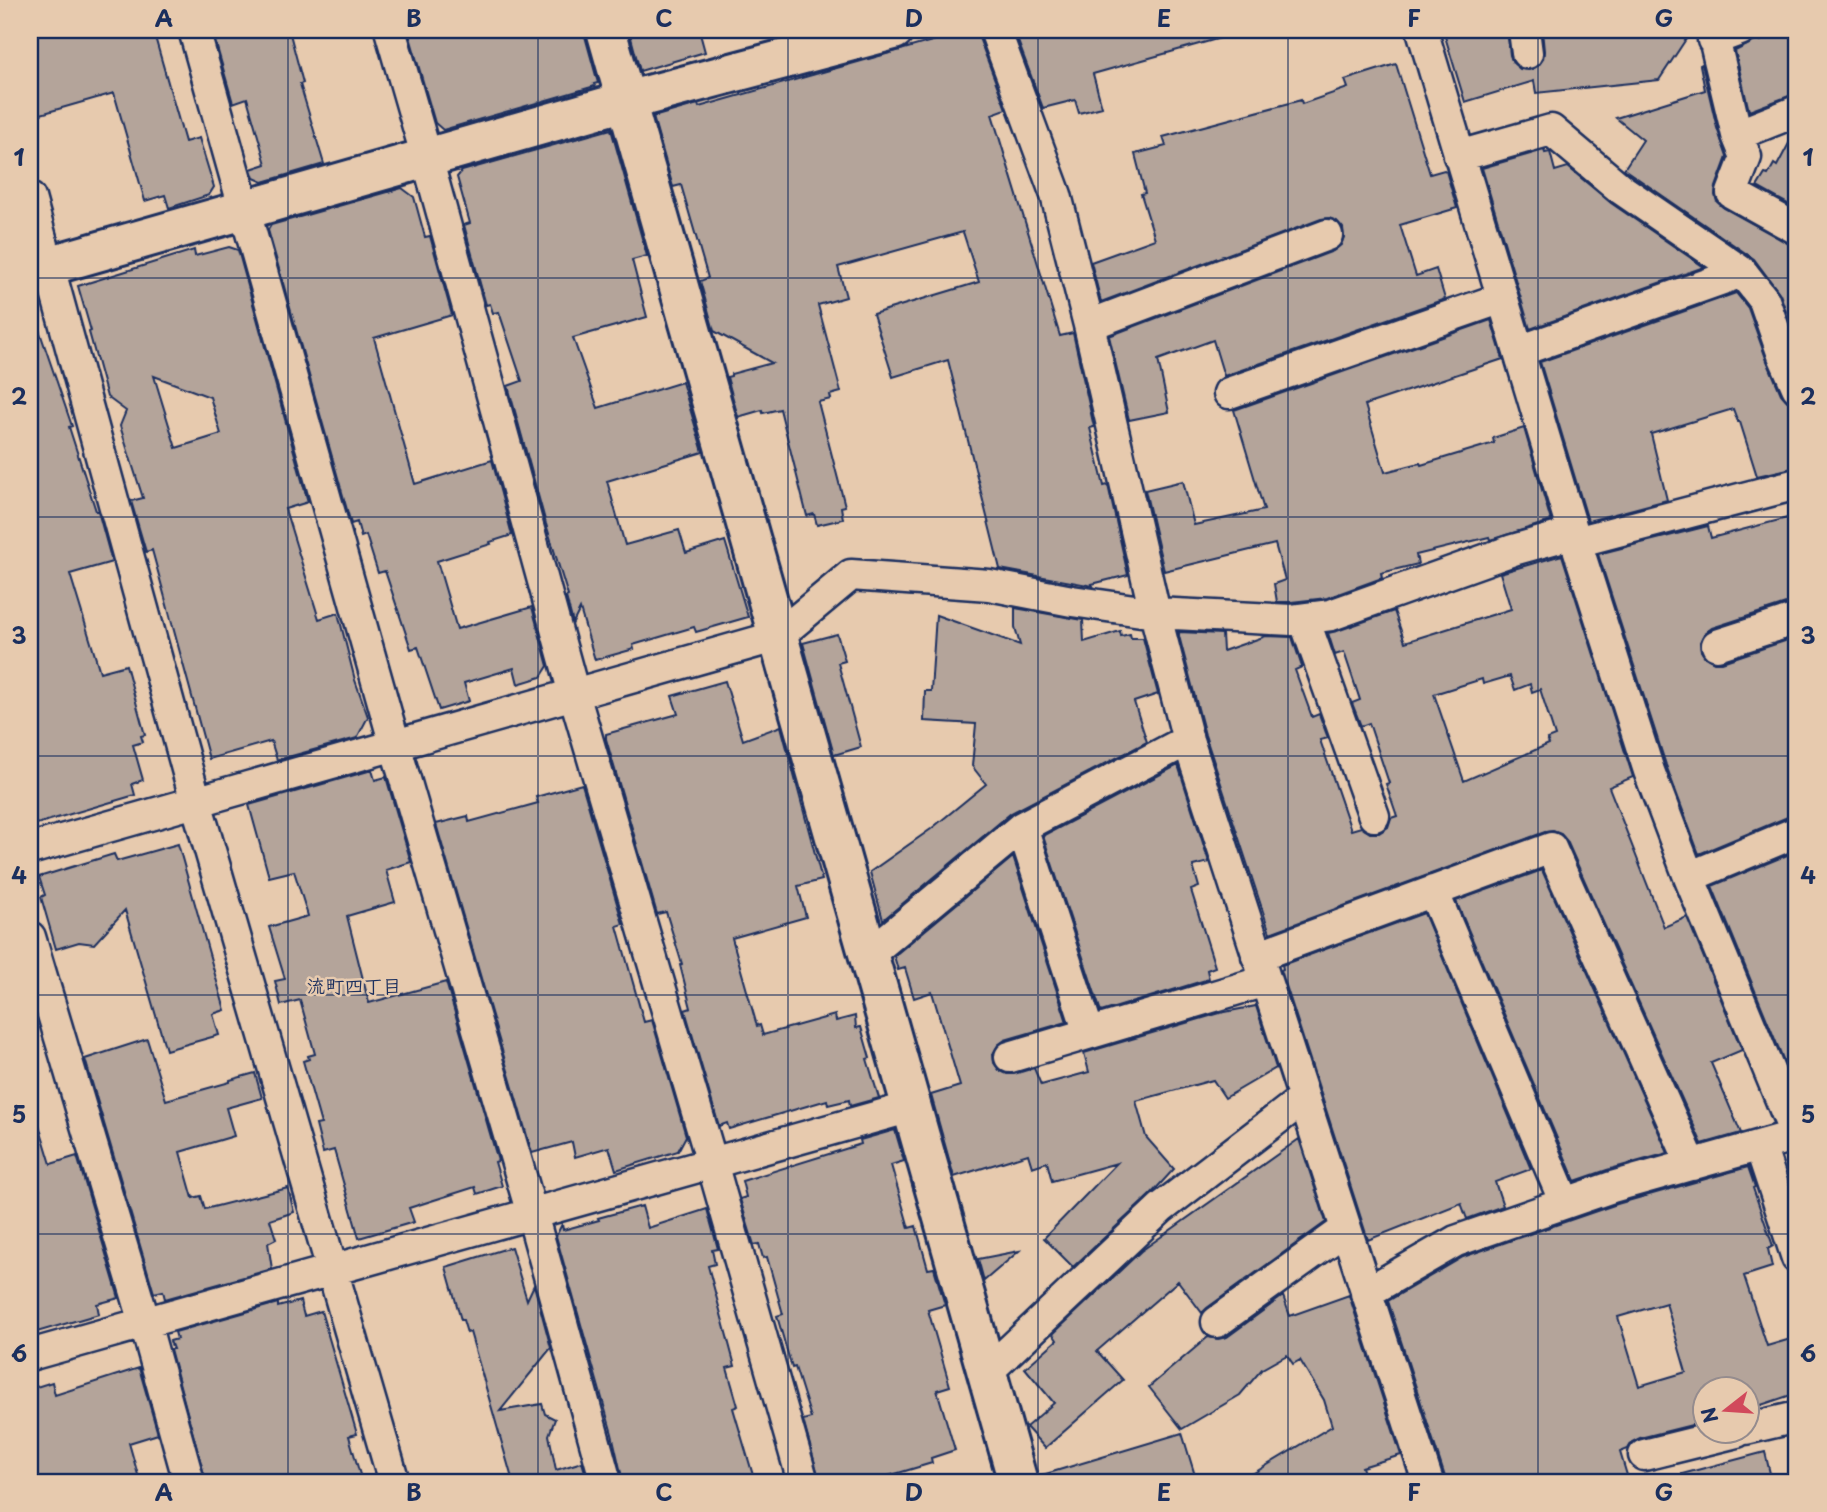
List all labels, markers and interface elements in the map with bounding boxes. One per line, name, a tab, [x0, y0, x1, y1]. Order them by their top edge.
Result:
text: A	[155, 0, 173, 35]
text: B	[406, 0, 422, 35]
text: C	[655, 0, 673, 35]
text: D	[905, 0, 923, 35]
text: E	[1157, 0, 1171, 35]
text: F	[1407, 0, 1421, 35]
text: G	[1655, 0, 1673, 35]
text: 1	[14, 139, 25, 174]
text: 1	[1803, 139, 1814, 174]
text: 2	[11, 378, 27, 413]
text: 2	[1800, 378, 1816, 413]
text: 3	[11, 617, 27, 652]
text: 3	[1800, 617, 1816, 652]
text: 4	[11, 857, 27, 892]
text: 4	[1800, 857, 1816, 892]
district label: 流町四丁目	[306, 971, 402, 999]
text: 5	[12, 1096, 26, 1131]
text: 5	[1801, 1096, 1815, 1131]
text: 6	[11, 1335, 27, 1370]
text: 6	[1800, 1335, 1816, 1370]
north arrow	[1690, 1376, 1760, 1446]
text: N	[1693, 1404, 1724, 1427]
text: A	[155, 1474, 173, 1509]
text: B	[406, 1474, 422, 1509]
text: C	[655, 1474, 673, 1509]
text: D	[905, 1474, 923, 1509]
text: E	[1157, 1474, 1171, 1509]
text: F	[1407, 1474, 1421, 1509]
text: G	[1655, 1474, 1673, 1509]

